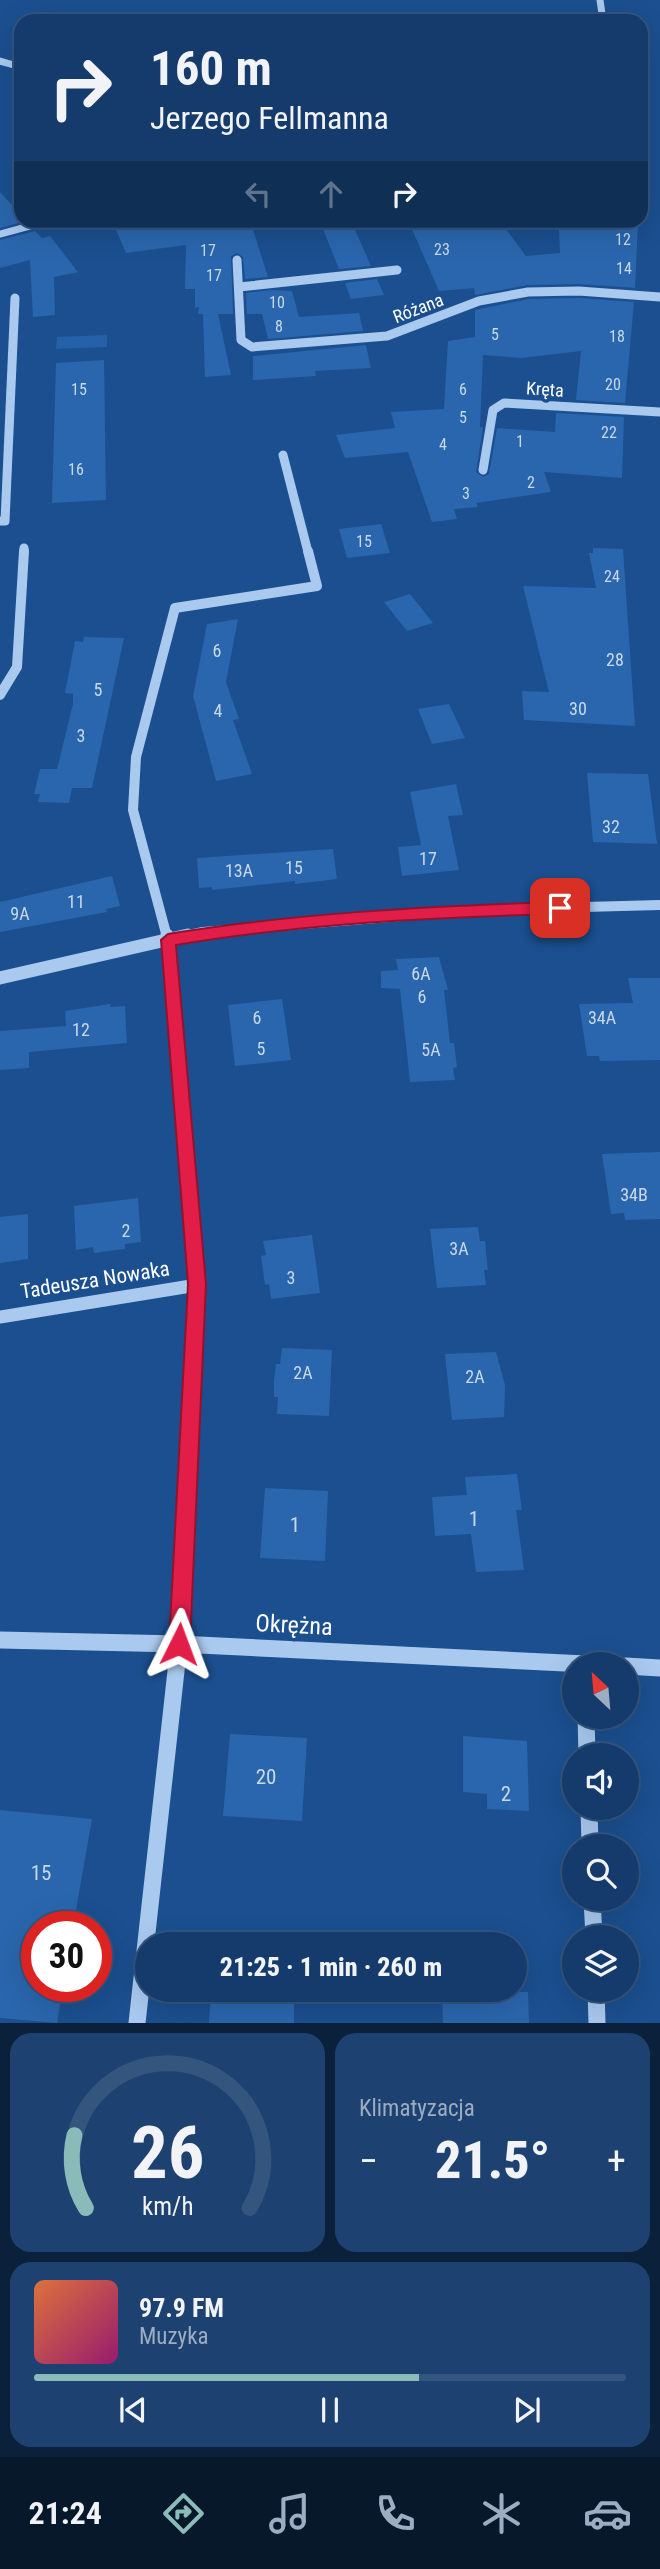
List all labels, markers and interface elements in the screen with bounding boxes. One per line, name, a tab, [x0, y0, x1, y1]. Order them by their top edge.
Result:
text: 160 m	[150, 40, 272, 97]
icon: right	[35, 42, 126, 133]
text: Jerzego Fellmanna	[150, 99, 389, 137]
icon: left	[239, 175, 277, 213]
icon: ahead	[312, 175, 350, 213]
icon: right	[385, 175, 423, 213]
house number: 12	[615, 230, 631, 249]
house number: 23	[434, 240, 450, 259]
house number: 17	[200, 241, 216, 260]
house number: 14	[616, 259, 632, 278]
house number: 17	[206, 266, 222, 285]
street label: Różana	[390, 289, 446, 327]
house number: 10	[269, 293, 285, 312]
house number: 8	[275, 317, 283, 336]
house number: 5	[491, 325, 499, 344]
house number: 18	[609, 327, 625, 346]
house number: 20	[605, 375, 621, 394]
street label: Kręta	[526, 377, 564, 401]
house number: 15	[71, 380, 87, 399]
house number: 6	[459, 380, 467, 399]
house number: 5	[459, 408, 467, 427]
house number: 22	[601, 423, 617, 442]
house number: 1	[516, 432, 524, 451]
house number: 4	[439, 435, 447, 454]
house number: 16	[68, 460, 84, 479]
house number: 2	[527, 473, 535, 492]
house number: 3	[462, 484, 470, 503]
house number: 15	[356, 532, 372, 551]
house number: 24	[604, 567, 620, 586]
house number: 6	[213, 640, 221, 661]
house number: 28	[606, 649, 624, 670]
house number: 5	[94, 679, 103, 700]
house number: 30	[569, 698, 587, 719]
house number: 4	[214, 700, 223, 721]
house number: 3	[77, 725, 85, 746]
house number: 32	[602, 816, 620, 837]
house number: 17	[419, 848, 437, 869]
house number: 15	[285, 857, 303, 878]
house number: 13A	[225, 860, 254, 881]
pin	[530, 878, 590, 938]
icon: arrive	[541, 889, 579, 927]
house number: 11	[67, 891, 85, 912]
house number: 9A	[10, 903, 30, 924]
house number: 6A	[411, 963, 431, 984]
house number: 6	[418, 986, 426, 1007]
house number: 6	[253, 1007, 261, 1028]
house number: 34A	[588, 1007, 617, 1028]
house number: 12	[72, 1019, 90, 1040]
house number: 5	[257, 1038, 266, 1059]
house number: 5A	[421, 1039, 441, 1060]
house number: 34B	[620, 1184, 648, 1205]
house number: 2	[122, 1220, 131, 1241]
house number: 3A	[449, 1238, 469, 1259]
street label: Tadeusza Nowaka	[19, 1256, 171, 1304]
house number: 3	[287, 1267, 295, 1288]
house number: 2A	[293, 1362, 313, 1383]
house number: 2A	[465, 1366, 485, 1387]
house number: 1	[469, 1507, 479, 1531]
house number: 1	[290, 1513, 300, 1537]
position arrow	[142, 1607, 216, 1681]
street label: Okrężna	[255, 1609, 333, 1641]
north arrow	[562, 1652, 639, 1729]
map controls	[562, 1652, 639, 2002]
button: sound	[562, 1743, 639, 1820]
house number: 20	[256, 1765, 276, 1789]
house number: 2	[501, 1782, 511, 1806]
button: search	[562, 1834, 639, 1911]
house number: 15	[31, 1861, 51, 1885]
speed limit sign: 30	[21, 1911, 112, 2002]
button: layers	[562, 1925, 639, 2002]
text: 21:25 · 1 min · 260 m	[220, 1952, 442, 1982]
text: Klimatyzacja	[359, 2095, 475, 2122]
text: 26	[131, 2111, 204, 2197]
text: 21.5°	[435, 2130, 550, 2191]
text: −	[359, 2139, 378, 2183]
text: +	[607, 2139, 626, 2183]
text: km/h	[142, 2192, 193, 2221]
text: 97.9 FM	[139, 2293, 224, 2323]
text: Muzyka	[139, 2323, 209, 2350]
icon: previous	[114, 2391, 152, 2429]
icon: pause	[311, 2391, 349, 2429]
icon: next	[508, 2391, 546, 2429]
icon: directions	[159, 2489, 208, 2538]
icon: music	[265, 2489, 314, 2538]
icon: phone	[371, 2489, 420, 2538]
icon: climate	[477, 2489, 526, 2538]
icon: car	[583, 2489, 632, 2538]
text: 21:24	[28, 2494, 102, 2532]

